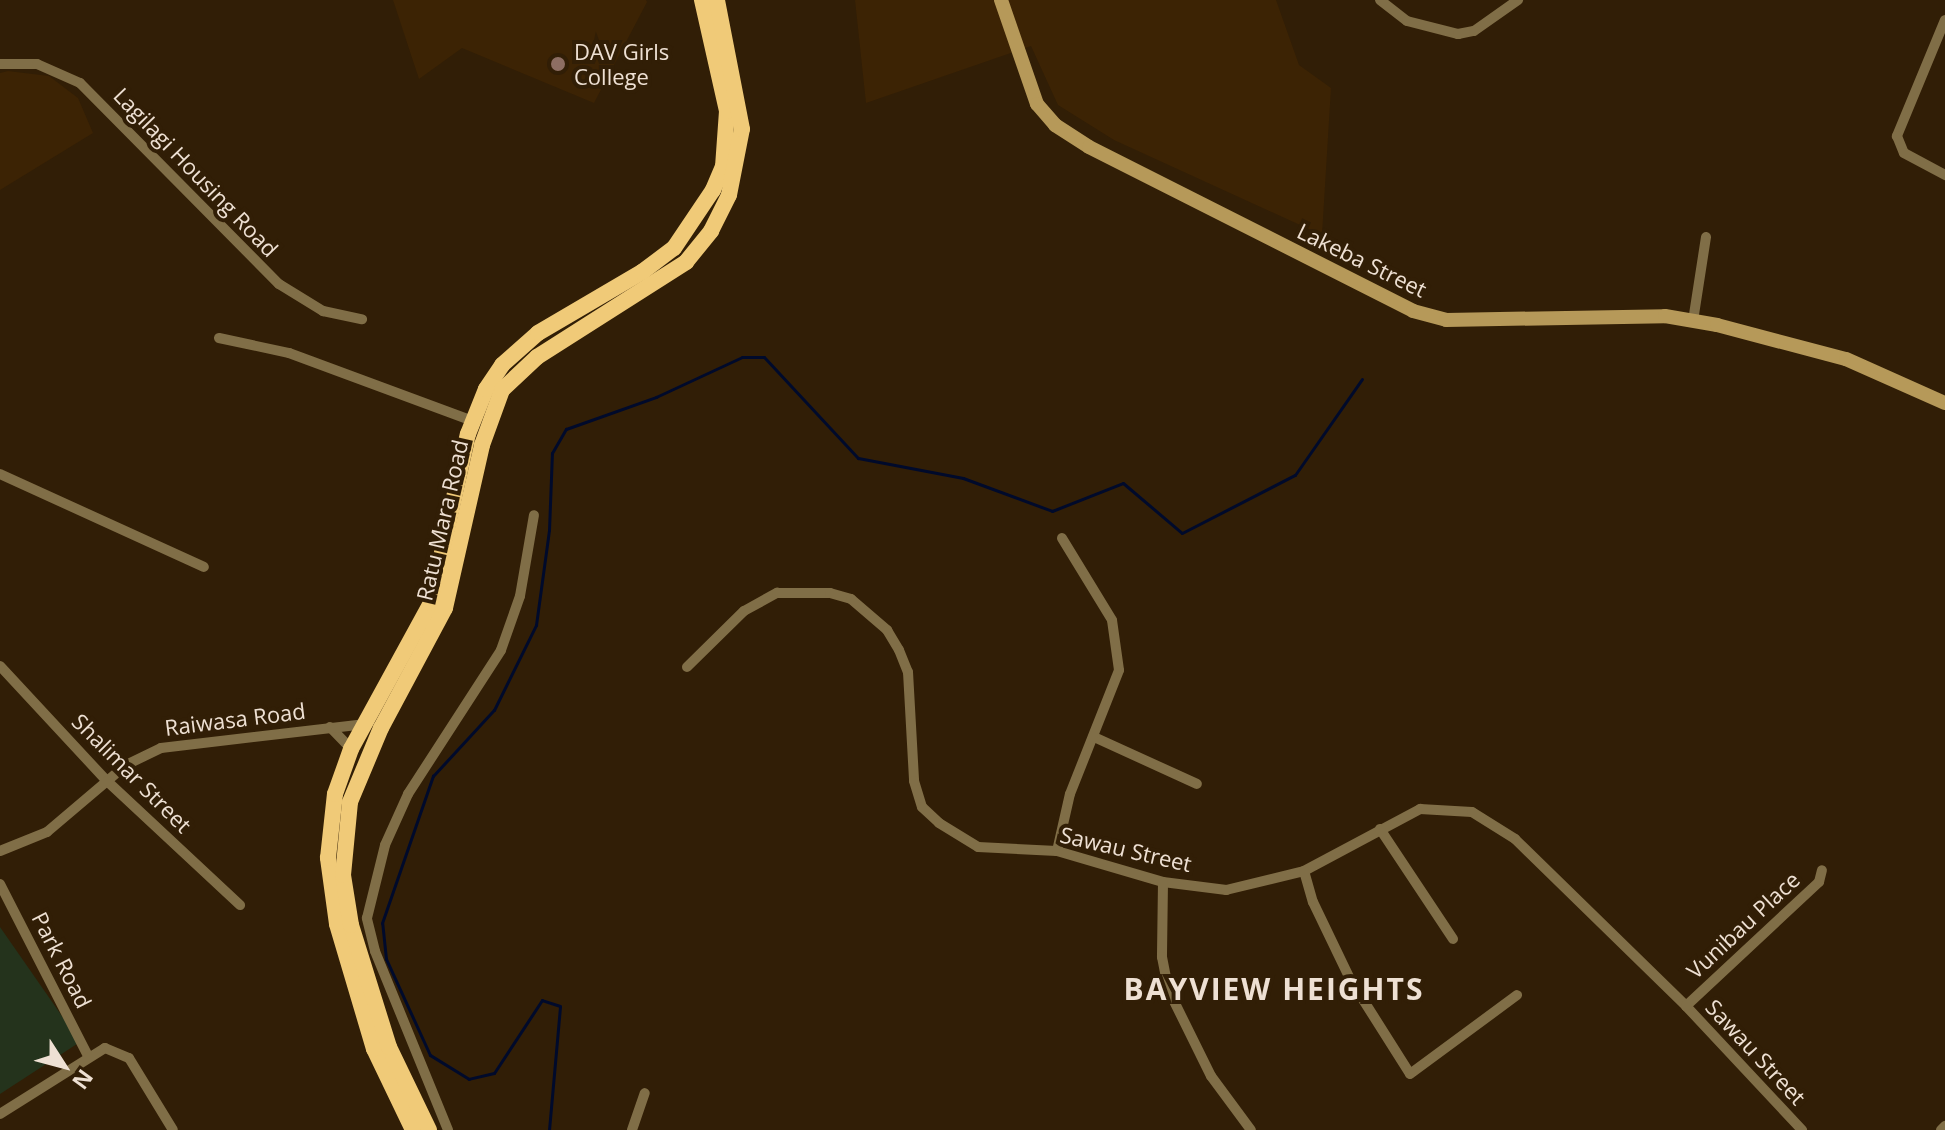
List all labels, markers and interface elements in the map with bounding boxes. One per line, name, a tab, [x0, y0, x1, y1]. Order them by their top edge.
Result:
place label: DAV Girls College	[574, 38, 669, 90]
marker: DAV Girls College	[549, 55, 567, 73]
street label: Lagilagi Housing Road	[108, 82, 284, 262]
street label: Lakeba Street	[1293, 217, 1431, 303]
street label: Ratu Mara Road	[411, 437, 473, 603]
street label: Raiwasa Road	[163, 697, 307, 741]
street label: Shalimar Street	[67, 708, 197, 838]
street label: Sawau Street	[1058, 821, 1194, 877]
street label: Vunibau Place	[1681, 866, 1805, 984]
street label: Park Road	[27, 908, 97, 1012]
district label: BAYVIEW HEIGHTS	[1124, 971, 1424, 1007]
street label: Sawau Street	[1701, 994, 1811, 1110]
north arrow	[24, 1026, 104, 1106]
text: N	[66, 1064, 101, 1096]

